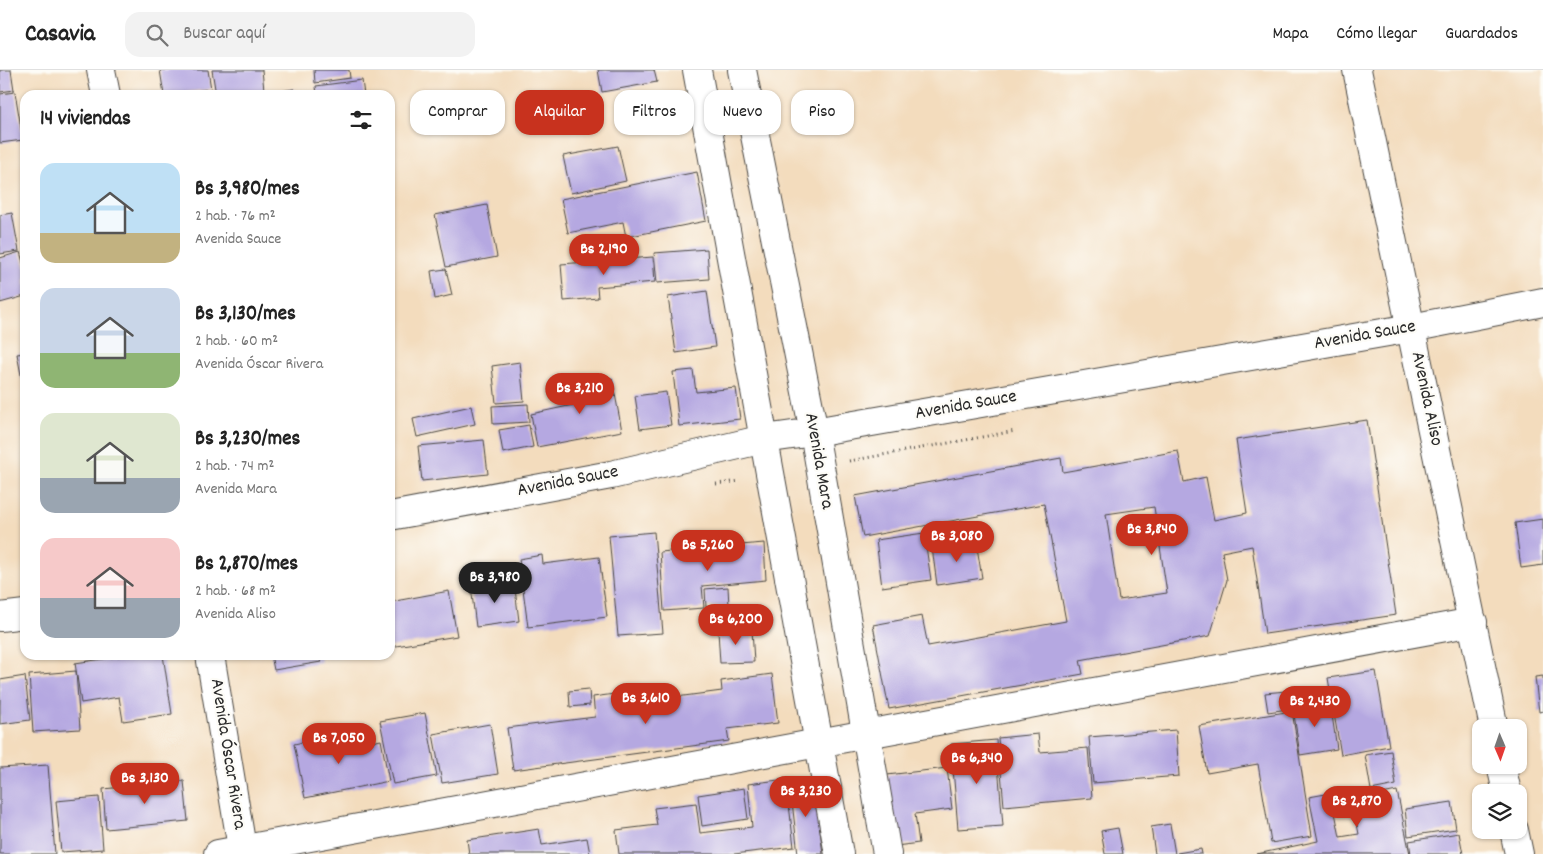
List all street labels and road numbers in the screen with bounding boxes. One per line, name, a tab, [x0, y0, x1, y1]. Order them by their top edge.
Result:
street label: Avenida Sauce	[1312, 314, 1418, 358]
street label: Avenida Aliso	[1403, 349, 1449, 449]
street label: Avenida Sauce	[913, 384, 1019, 428]
street label: Avenida Mara	[796, 411, 840, 512]
street label: Avenida Sauce	[515, 459, 621, 505]
street label: Avenida Óscar Rivera	[202, 677, 252, 832]

